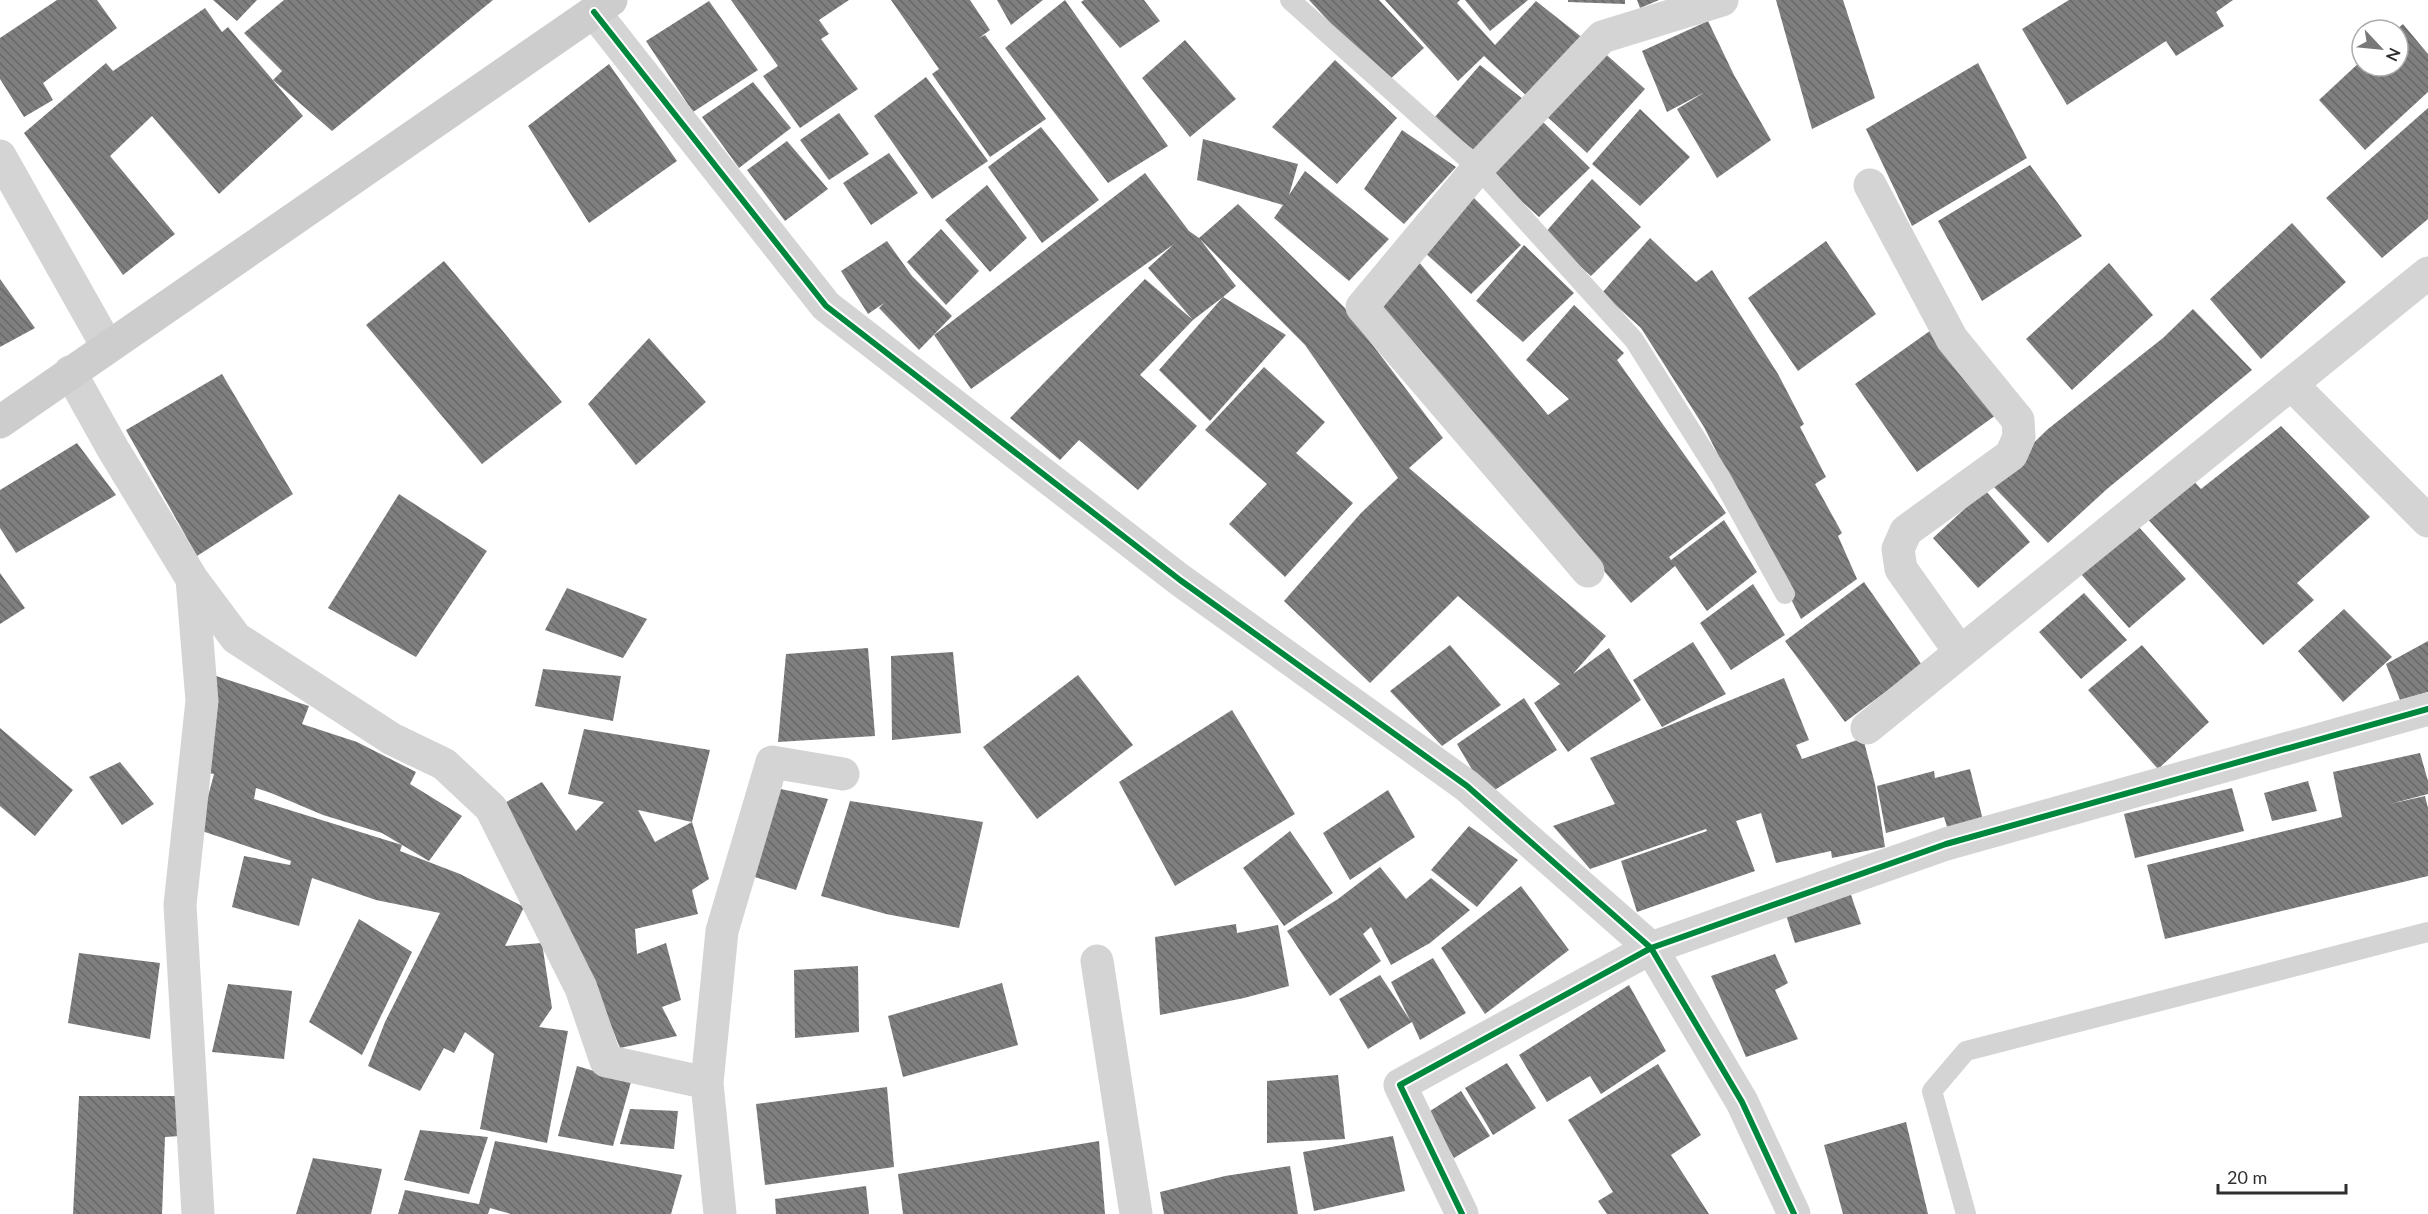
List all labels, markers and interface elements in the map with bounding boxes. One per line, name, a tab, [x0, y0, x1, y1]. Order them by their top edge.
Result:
north arrow	[2350, 18, 2410, 78]
text: N	[2383, 45, 2405, 64]
scale bar	[2218, 1157, 2346, 1195]
text: 20 m	[2227, 1166, 2267, 1188]

